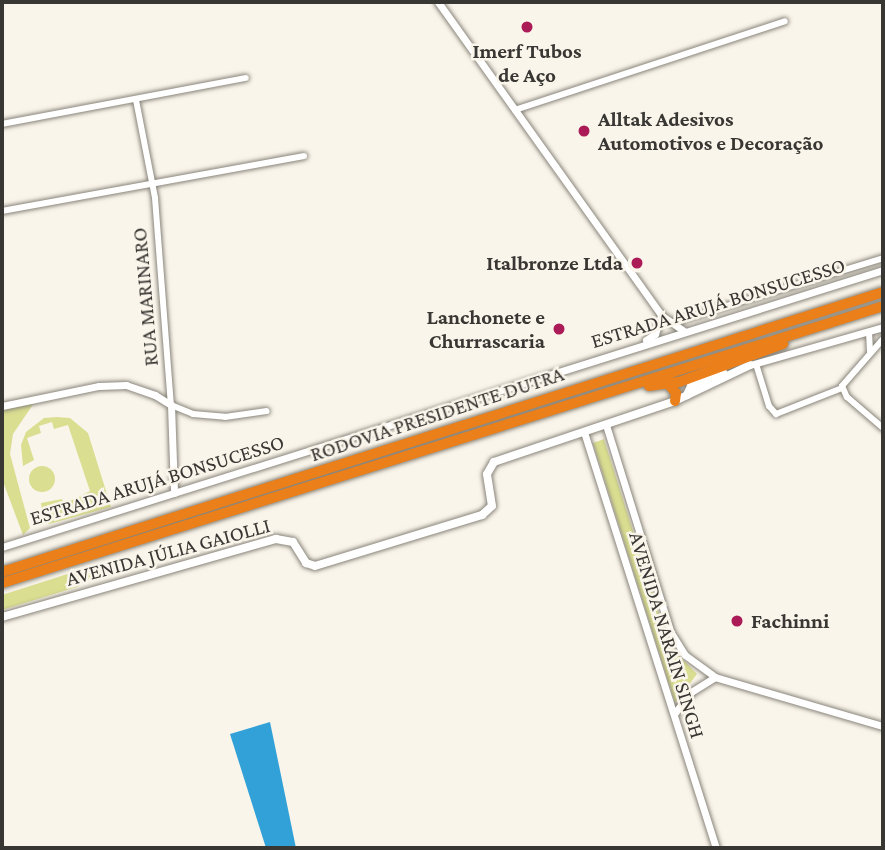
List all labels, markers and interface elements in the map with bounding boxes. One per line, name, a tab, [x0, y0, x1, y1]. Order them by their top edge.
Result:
marker: Imerf Tubos de Aço	[519, 19, 535, 35]
place label: Imerf Tubos de Aço	[472, 38, 582, 88]
place label: Alltak Adesivos Automotivos e Decoração	[598, 106, 823, 156]
marker: Alltak Adesivos Automotivos e Decoração	[576, 123, 592, 139]
street label: RUA MARINARO	[126, 227, 164, 367]
place label: Italbronze Ltda	[486, 250, 623, 276]
street label: ESTRADA ARUJÁ BONSUCESSO	[588, 252, 848, 354]
marker: Italbronze Ltda	[629, 255, 645, 271]
place label: Lanchonete e Churrascaria	[426, 304, 545, 354]
marker: Lanchonete e Churrascaria	[551, 321, 567, 337]
street label: RODOVIA PRESIDENTE DUTRA	[307, 361, 567, 467]
street label: ESTRADA ARUJÁ BONSUCESSO	[27, 429, 287, 531]
street label: AVENIDA JÚLIA GAIOLLI	[63, 513, 273, 591]
street label: AVENIDA NARAIN SINGH	[624, 529, 710, 741]
place label: Fachinni	[751, 608, 829, 634]
marker: Fachinni	[729, 613, 745, 629]

